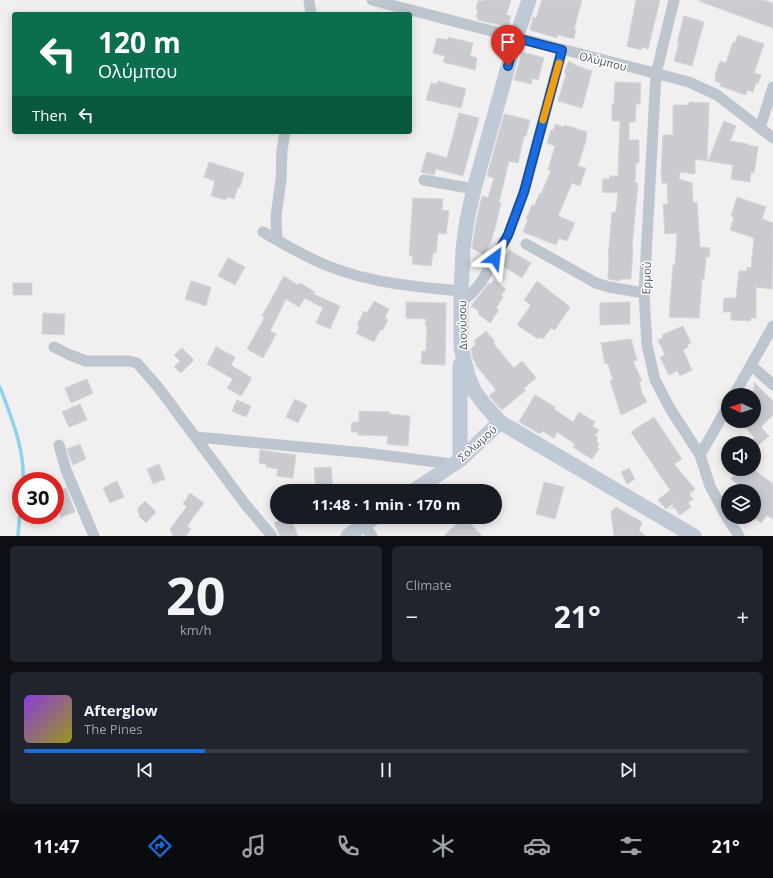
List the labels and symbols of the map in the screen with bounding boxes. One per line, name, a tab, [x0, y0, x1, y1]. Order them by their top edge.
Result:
pin	[491, 25, 525, 66]
street label: Ολύμπου	[578, 48, 629, 74]
position arrow	[474, 237, 516, 279]
street label: Ερμού	[638, 261, 654, 295]
street label: Διονύσου	[454, 300, 470, 350]
north arrow	[721, 388, 761, 428]
street label: Σολωμού	[454, 421, 500, 464]
speed limit sign: 30	[12, 472, 64, 524]

